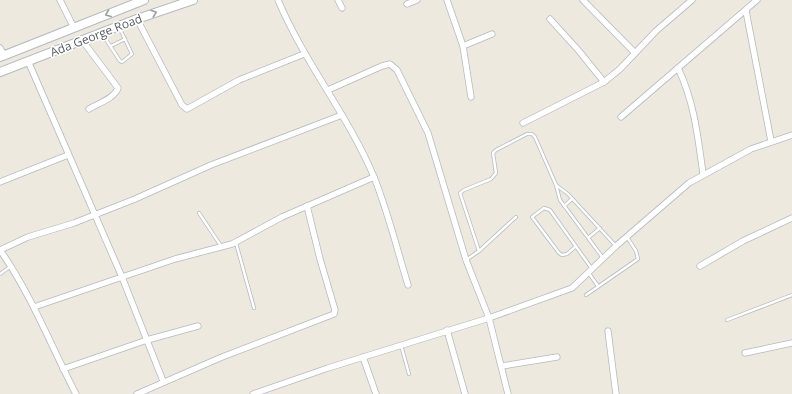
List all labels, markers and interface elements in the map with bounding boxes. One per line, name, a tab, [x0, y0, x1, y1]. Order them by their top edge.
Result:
street label: Ada George Road	[48, 10, 144, 60]
one-way arrow	[104, 10, 111, 18]
one-way arrow	[151, 10, 158, 18]

